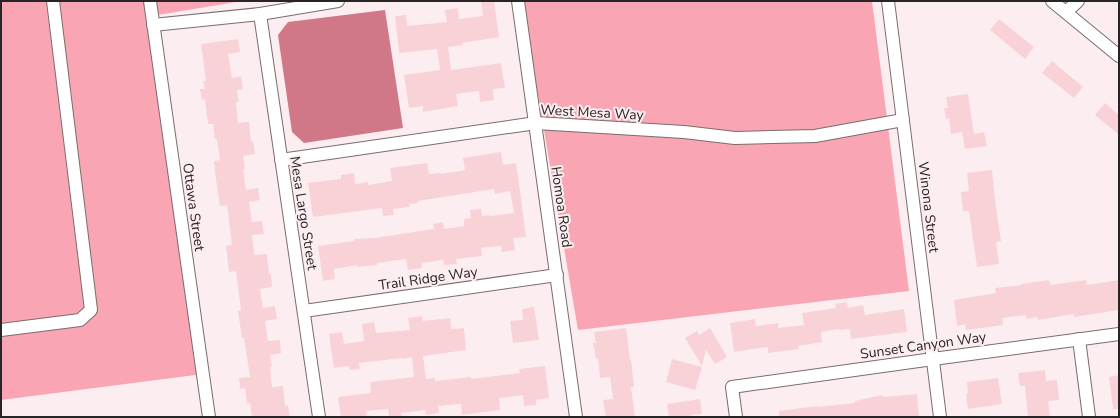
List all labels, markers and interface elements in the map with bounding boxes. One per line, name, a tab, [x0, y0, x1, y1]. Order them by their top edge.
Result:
street label: West Mesa Way	[540, 100, 645, 125]
street label: Mesa Largo Street	[285, 155, 322, 271]
street label: Winona Street	[913, 160, 944, 254]
street label: Ottawa Street	[178, 162, 209, 252]
street label: Homoa Road	[546, 165, 577, 249]
street label: Trail Ridge Way	[377, 262, 480, 295]
street label: Sunset Canyon Way	[859, 327, 988, 364]

